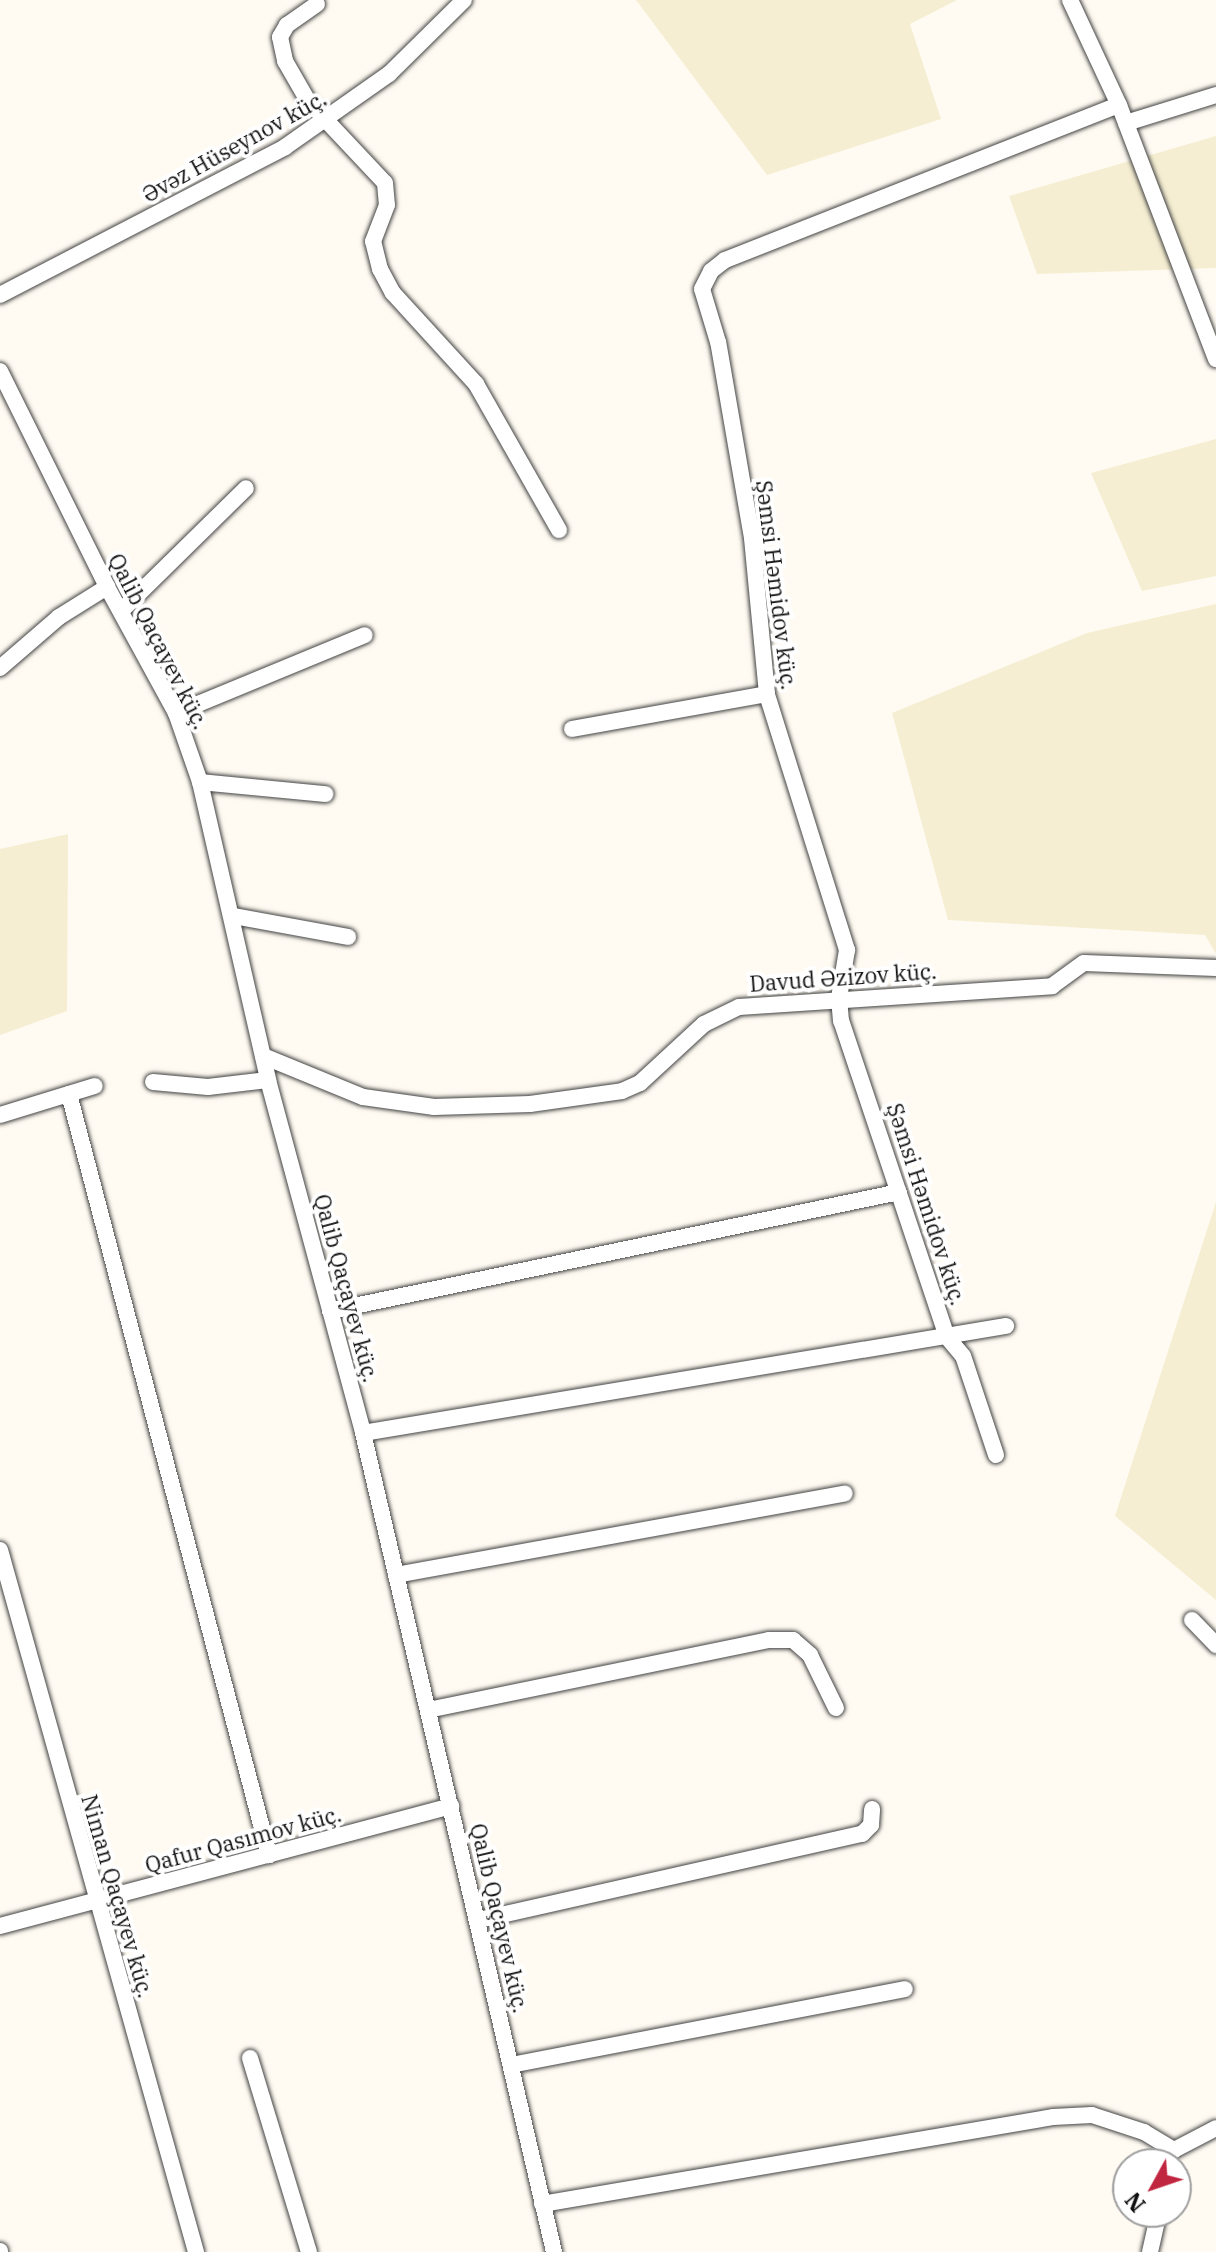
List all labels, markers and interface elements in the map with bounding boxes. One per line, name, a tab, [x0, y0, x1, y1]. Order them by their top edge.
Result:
street label: Əvəz Hüseynov küç.	[137, 84, 331, 208]
street label: Şəmsi Həmidov küç.	[751, 479, 803, 691]
street label: Qalib Qaçayev küç.	[103, 549, 215, 733]
street label: Davud Əzizov küç.	[748, 957, 938, 997]
street label: Şəmsi Həmidov küç.	[882, 1100, 972, 1308]
street label: Qalib Qaçayev küç.	[309, 1191, 385, 1385]
street label: Niman Qaçayev küç.	[76, 1791, 160, 2001]
street label: Qafur Qasımov küç.	[142, 1800, 344, 1878]
street label: Qalib Qaçayev küç.	[465, 1821, 535, 2015]
north arrow	[1112, 2148, 1192, 2228]
text: N	[1118, 2186, 1151, 2218]

